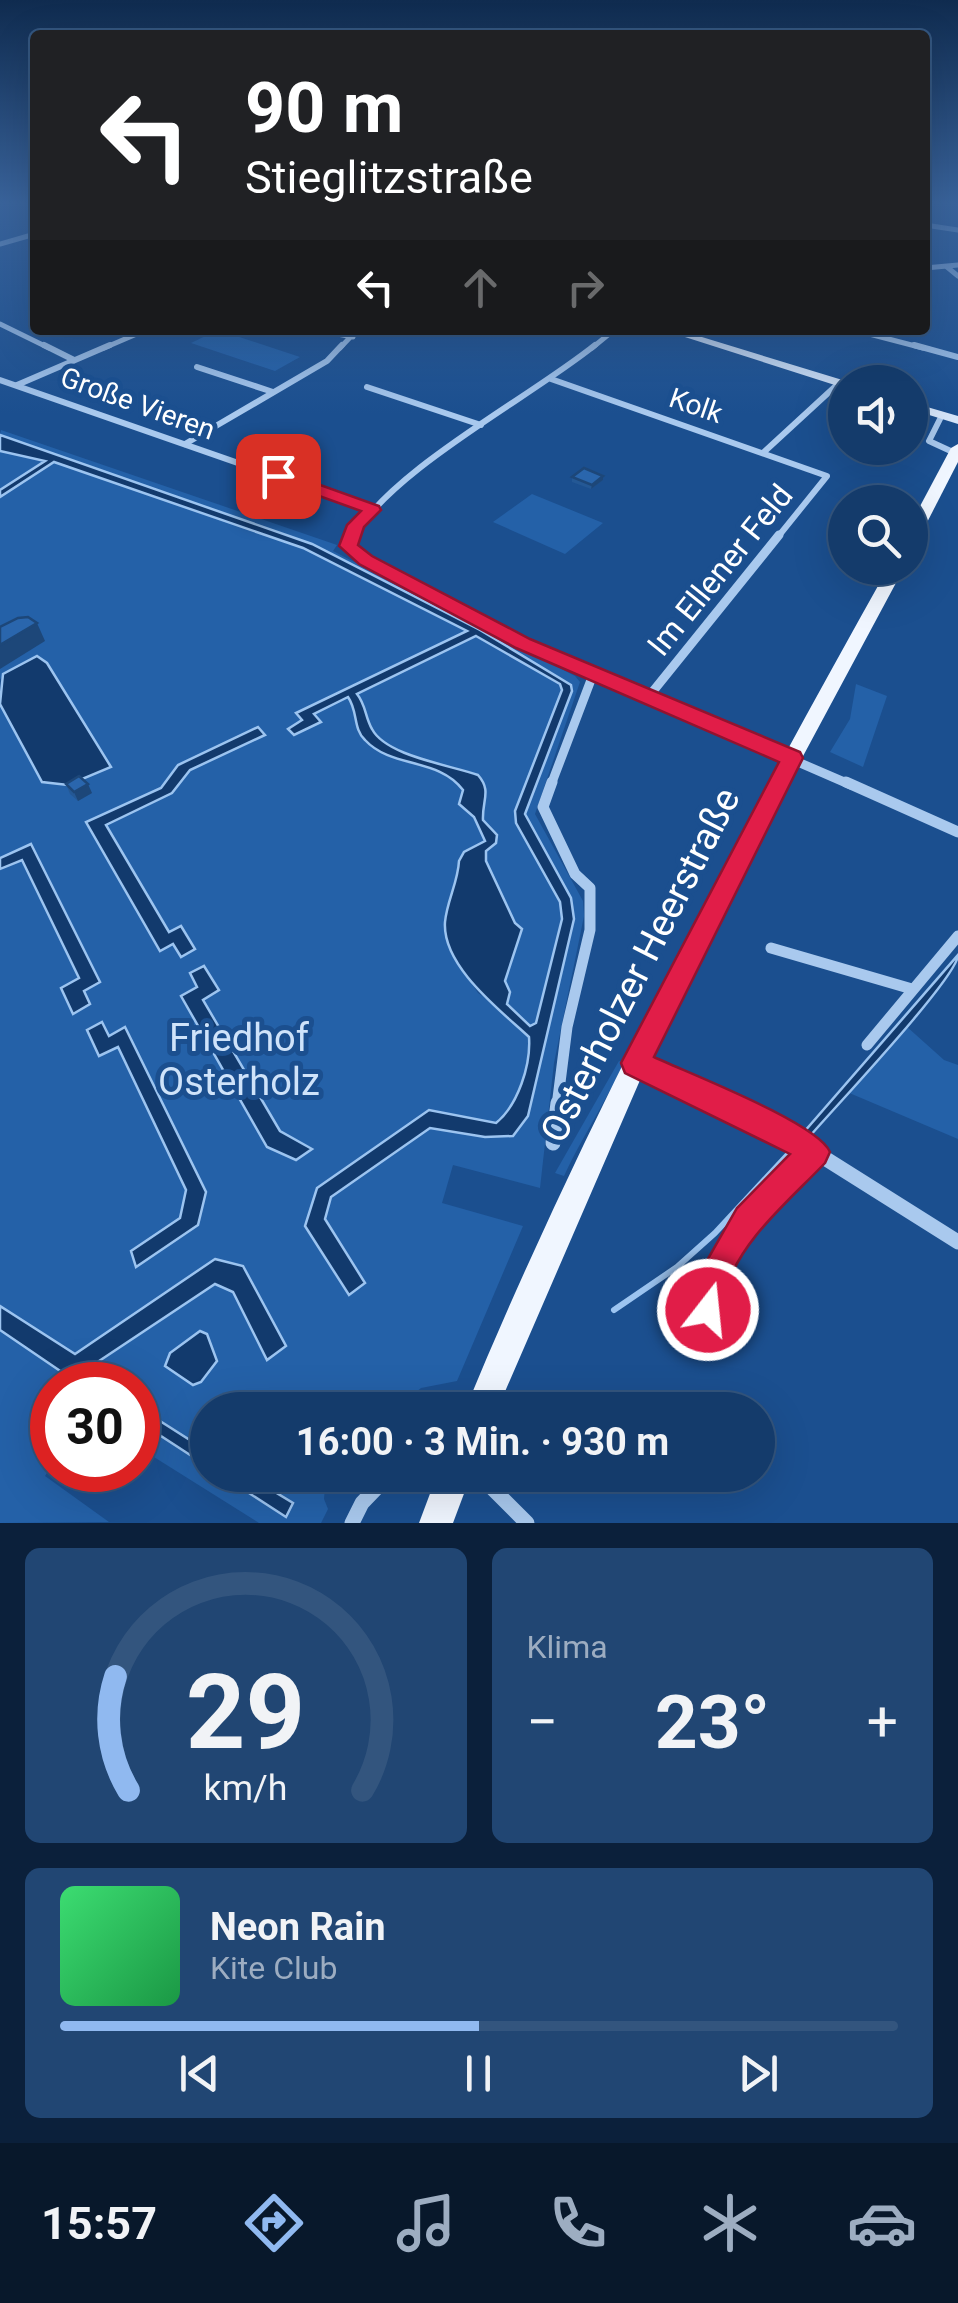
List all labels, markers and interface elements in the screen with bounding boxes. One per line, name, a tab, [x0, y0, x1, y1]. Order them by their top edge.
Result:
text: 90 m	[245, 67, 403, 149]
icon: left	[80, 70, 210, 200]
text: Stieglitzstraße	[245, 151, 533, 204]
icon: left	[348, 260, 403, 315]
icon: ahead	[453, 260, 508, 315]
icon: right	[558, 260, 613, 315]
street label: Große Vieren	[56, 360, 219, 447]
map controls	[828, 365, 928, 585]
button: sound	[828, 365, 928, 465]
street label: Kolk	[665, 381, 728, 430]
pin	[236, 434, 321, 519]
icon: arrive	[251, 449, 306, 504]
street label: Im Ellener Feld	[639, 477, 801, 663]
button: search	[828, 485, 928, 585]
street label: Osterholzer Heerstraße	[531, 780, 749, 1150]
park label: Friedhof Osterholz	[158, 1016, 320, 1104]
position arrow	[656, 1258, 760, 1362]
speed limit sign: 30	[30, 1362, 160, 1492]
text: 16:00 · 3 Min. · 930 m	[296, 1420, 669, 1464]
text: Klima	[527, 1628, 608, 1666]
text: 29	[186, 1652, 305, 1773]
text: 23°	[655, 1678, 770, 1766]
text: −	[527, 1690, 558, 1754]
text: +	[867, 1690, 898, 1754]
text: km/h	[204, 1767, 288, 1809]
text: Neon Rain	[210, 1905, 386, 1949]
text: Kite Club	[210, 1949, 337, 1987]
icon: previous	[172, 2046, 227, 2101]
icon: pause	[451, 2046, 506, 2101]
icon: next	[731, 2046, 786, 2101]
icon: directions	[239, 2188, 309, 2258]
icon: music	[391, 2188, 461, 2258]
icon: phone	[543, 2188, 613, 2258]
icon: climate	[695, 2188, 765, 2258]
icon: car	[847, 2188, 917, 2258]
text: 15:57	[41, 2197, 157, 2250]

